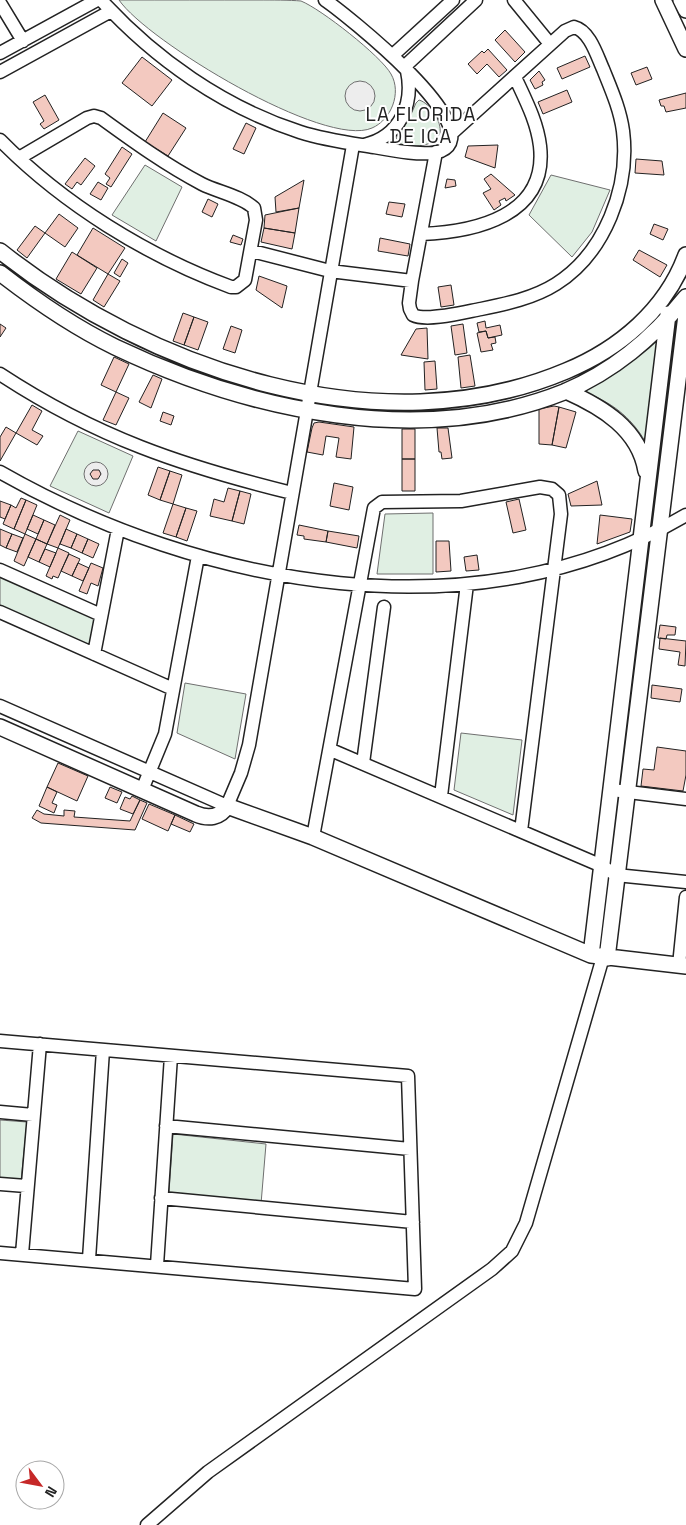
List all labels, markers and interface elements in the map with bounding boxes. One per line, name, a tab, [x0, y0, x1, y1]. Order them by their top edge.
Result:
district label: LA FLORIDA DE ICA	[366, 102, 476, 149]
north arrow	[15, 1460, 65, 1510]
text: N	[41, 1483, 61, 1501]

